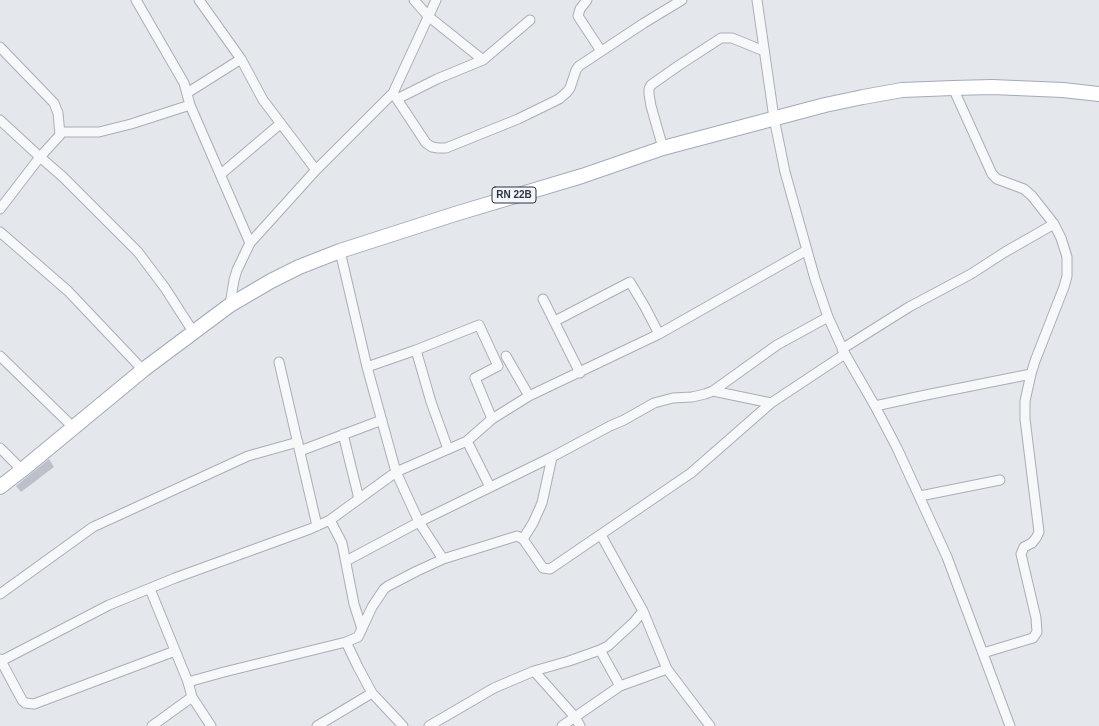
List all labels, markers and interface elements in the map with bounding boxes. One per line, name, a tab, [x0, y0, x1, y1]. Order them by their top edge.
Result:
road number: RN 22B	[492, 187, 536, 203]

